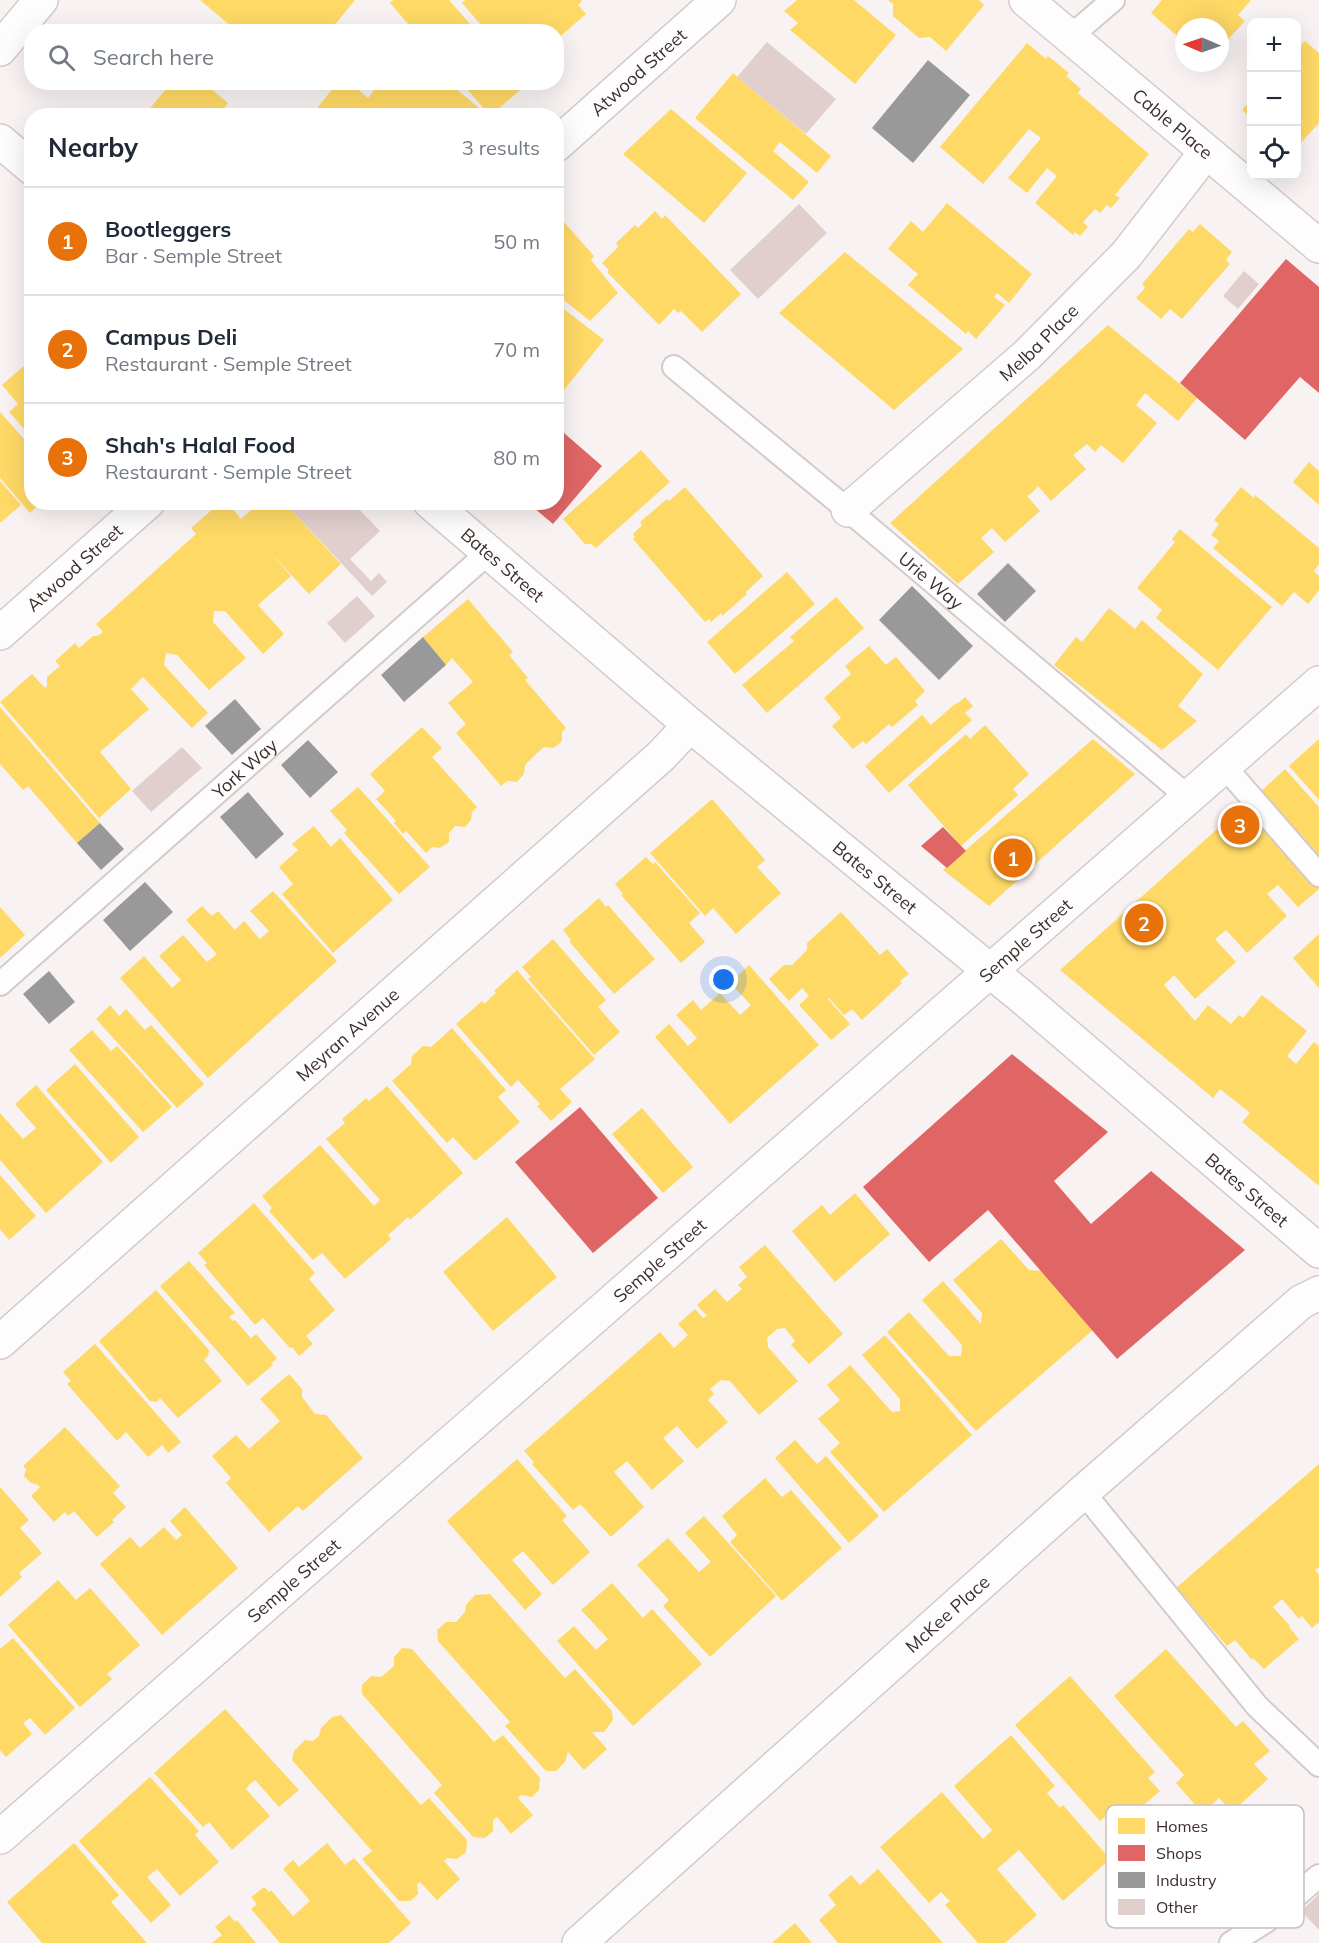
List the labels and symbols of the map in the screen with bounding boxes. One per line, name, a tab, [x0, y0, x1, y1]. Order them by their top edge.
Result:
north arrow	[1175, 18, 1229, 72]
street label: Atwood Street	[585, 23, 691, 121]
street label: Cable Place	[1128, 83, 1218, 164]
street label: Melba Place	[994, 299, 1083, 386]
street label: Atwood Street	[21, 519, 127, 616]
street label: Bates Street	[456, 522, 549, 607]
street label: Urie Way	[894, 546, 969, 614]
street label: York Way	[206, 733, 282, 804]
pin: 3	[1220, 802, 1260, 848]
street label: Bates Street	[828, 835, 922, 918]
pin: 1	[994, 836, 1032, 880]
street label: Semple Street	[974, 893, 1076, 987]
pin: 2	[1124, 900, 1164, 946]
your location	[709, 965, 738, 994]
street label: Meyran Avenue	[291, 982, 403, 1086]
street label: Bates Street	[1201, 1147, 1294, 1232]
street label: Semple Street	[608, 1213, 711, 1307]
street label: Semple Street	[242, 1533, 345, 1627]
street label: McKee Place	[900, 1570, 994, 1657]
legend	[1106, 1805, 1304, 1928]
text: Homes	[1156, 1816, 1208, 1836]
text: Shops	[1156, 1843, 1202, 1863]
text: Industry	[1156, 1870, 1217, 1890]
text: Other	[1156, 1897, 1198, 1917]

